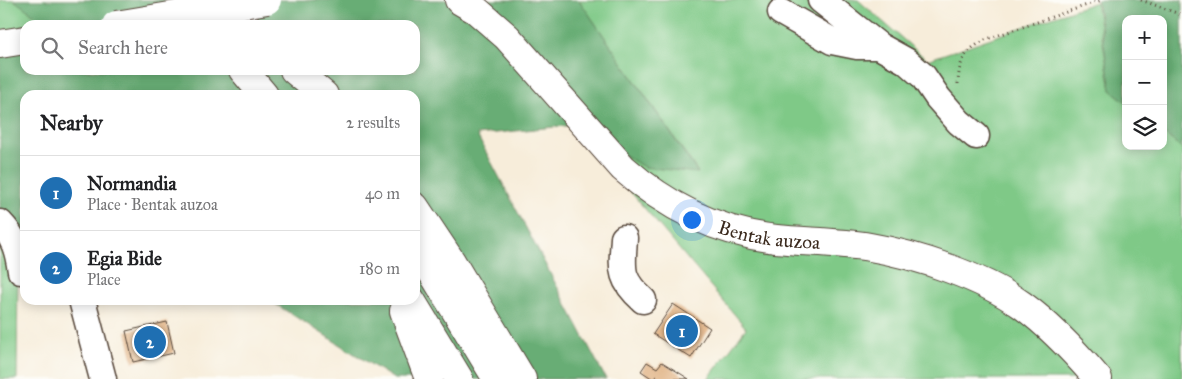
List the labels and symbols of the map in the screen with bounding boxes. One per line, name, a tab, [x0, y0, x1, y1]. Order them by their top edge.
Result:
your location	[679, 207, 705, 233]
street label: Bentak auzoa	[715, 215, 822, 254]
pin: 1	[666, 312, 698, 350]
pin: 2	[134, 323, 166, 361]

